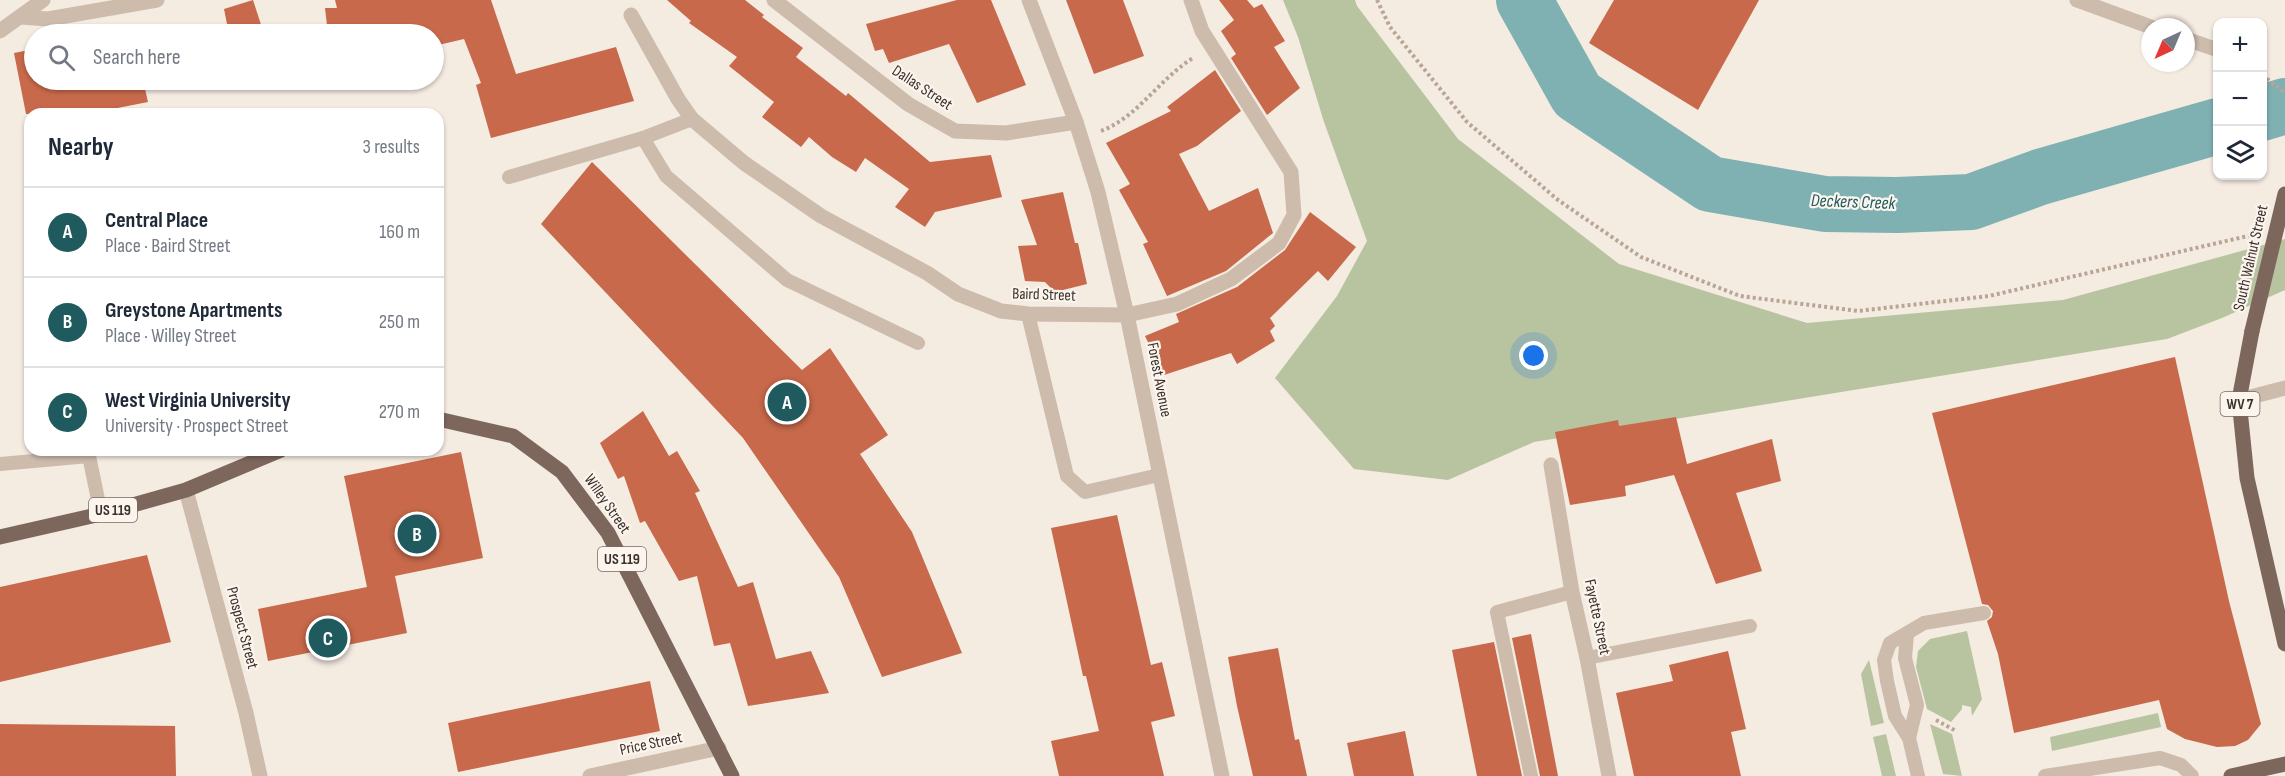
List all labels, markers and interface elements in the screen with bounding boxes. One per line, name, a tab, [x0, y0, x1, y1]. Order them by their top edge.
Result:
north arrow	[2141, 18, 2195, 72]
map controls	[2213, 18, 2267, 180]
button: +	[2213, 18, 2267, 72]
search box	[24, 24, 444, 90]
icon: search	[45, 41, 78, 74]
text: Search here	[93, 44, 180, 71]
street label: Dallas Street	[888, 61, 956, 115]
button: −	[2213, 72, 2267, 126]
button: layers	[2213, 126, 2267, 180]
text: Nearby	[48, 132, 114, 163]
text: 3 results	[363, 135, 420, 159]
water label: Deckers Creek	[1810, 190, 1897, 214]
street label: South Walnut Street	[2230, 203, 2272, 313]
text: Central Place	[105, 207, 208, 234]
text: A	[63, 220, 72, 244]
text: 160 m	[379, 220, 420, 244]
text: Place · Baird Street	[105, 234, 231, 258]
street label: Baird Street	[1012, 284, 1076, 306]
text: Greystone Apartments	[105, 297, 283, 324]
text: B	[63, 310, 72, 334]
text: 250 m	[379, 310, 420, 334]
text: Place · Willey Street	[105, 324, 236, 348]
street label: Forest Avenue	[1142, 341, 1176, 419]
your location	[1519, 341, 1548, 370]
pin: A	[768, 380, 806, 424]
text: West Virginia University	[105, 387, 291, 414]
road number: WV 7	[2220, 392, 2260, 416]
text: C	[62, 400, 73, 424]
text: 270 m	[379, 400, 420, 424]
text: University · Prospect Street	[105, 414, 288, 438]
street label: Willey Street	[580, 471, 634, 537]
road number: US 119	[89, 498, 137, 522]
pin: B	[398, 512, 436, 556]
road number: US 119	[598, 547, 646, 571]
street label: Fayette Street	[1580, 578, 1614, 657]
street label: Prospect Street	[222, 585, 262, 671]
pin: C	[308, 616, 348, 660]
street label: Price Street	[618, 728, 684, 760]

